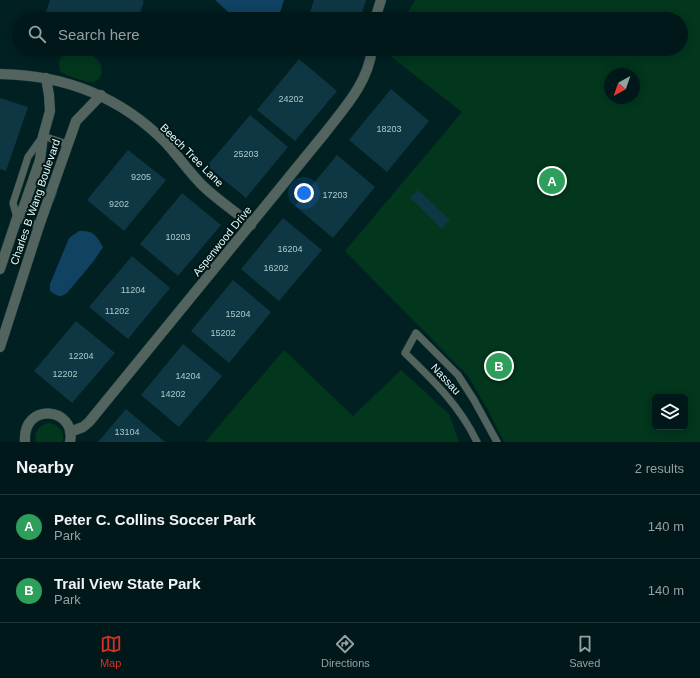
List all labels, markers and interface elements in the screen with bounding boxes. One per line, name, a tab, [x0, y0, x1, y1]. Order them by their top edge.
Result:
search box	[12, 12, 688, 56]
icon: search	[26, 23, 48, 45]
text: Search here	[58, 26, 140, 43]
north arrow	[604, 68, 640, 104]
house number: 24202	[278, 94, 304, 104]
street label: Beech Tree Lane	[158, 121, 226, 189]
house number: 18203	[376, 124, 402, 134]
street label: Charles B Wang Boulevard	[8, 138, 62, 266]
house number: 25203	[233, 149, 259, 159]
pin: A	[539, 166, 565, 196]
house number: 9205	[131, 172, 151, 182]
your location	[294, 183, 314, 203]
house number: 17203	[322, 190, 348, 200]
house number: 9202	[109, 199, 129, 209]
street label: Aspenwood Drive	[190, 204, 254, 278]
house number: 10203	[165, 232, 191, 242]
house number: 16204	[277, 244, 303, 254]
house number: 16202	[263, 263, 289, 273]
house number: 11204	[121, 285, 145, 295]
house number: 11202	[105, 306, 129, 316]
house number: 15204	[225, 309, 251, 319]
house number: 15202	[210, 328, 236, 338]
house number: 12204	[68, 351, 94, 361]
pin: B	[486, 351, 512, 381]
street label: Nassau	[429, 361, 463, 397]
house number: 12202	[52, 369, 78, 379]
house number: 14204	[175, 371, 201, 381]
house number: 14202	[160, 389, 186, 399]
map controls	[652, 394, 688, 430]
button: layers	[652, 394, 688, 430]
house number: 13104	[114, 427, 140, 437]
text: Nearby	[16, 458, 74, 477]
text: 2 results	[635, 461, 684, 476]
text: Peter C. Collins Soccer Park	[54, 511, 256, 528]
text: A	[24, 519, 34, 534]
text: 140 m	[648, 519, 684, 534]
text: Park	[54, 528, 81, 543]
text: Trail View State Park	[54, 575, 200, 592]
text: B	[24, 583, 34, 598]
text: 140 m	[648, 583, 684, 598]
text: Park	[54, 592, 81, 607]
tab: Map	[100, 633, 122, 669]
tab: Directions	[321, 633, 370, 669]
tab: Saved	[569, 633, 600, 669]

